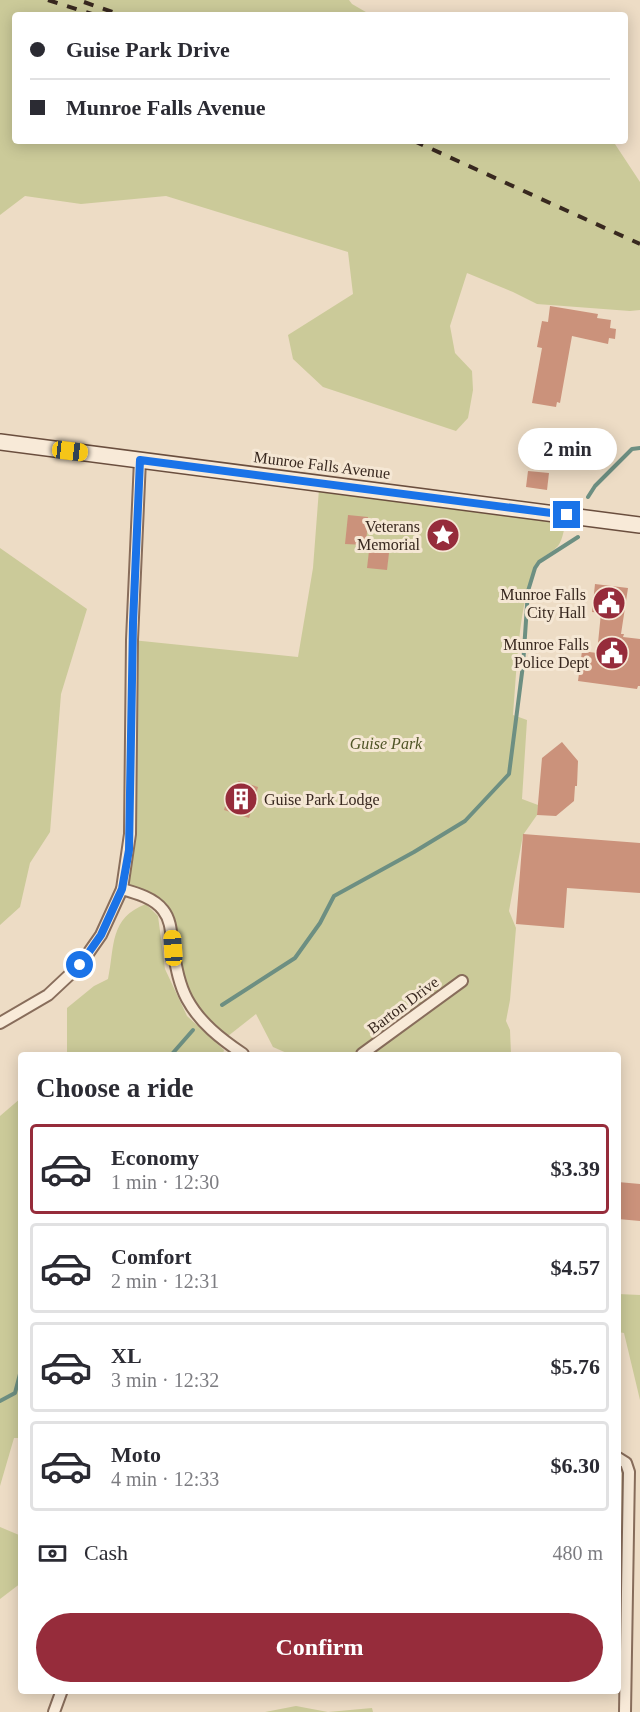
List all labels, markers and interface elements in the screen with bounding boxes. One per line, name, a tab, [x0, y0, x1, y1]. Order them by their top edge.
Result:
text: Guise Park Drive	[66, 37, 230, 62]
text: Munroe Falls Avenue	[66, 95, 266, 120]
callout: 2 min	[518, 428, 616, 470]
text: 2 min	[543, 438, 592, 460]
car	[51, 440, 89, 462]
street label: Munroe Falls Avenue	[253, 448, 391, 482]
route end	[553, 501, 580, 528]
place icon: Veterans Memorial	[425, 517, 461, 553]
place label: Veterans Memorial	[357, 518, 421, 553]
public building icon: Munroe Falls City Hall	[591, 585, 627, 621]
place label: Munroe Falls City Hall	[500, 586, 587, 622]
public building icon: Munroe Falls Police Dept	[594, 635, 630, 671]
place label: Munroe Falls Police Dept	[503, 636, 590, 672]
park label: Guise Park	[350, 735, 423, 752]
building icon: Guise Park Lodge	[223, 781, 259, 817]
place label: Guise Park Lodge	[264, 791, 380, 809]
car	[163, 929, 183, 967]
route start	[66, 951, 93, 978]
street label: Barton Drive	[364, 973, 442, 1037]
text: Choose a ride	[36, 1073, 194, 1103]
icon: car	[39, 1142, 93, 1196]
text: Economy	[111, 1145, 199, 1170]
text: $3.39	[551, 1156, 600, 1181]
text: 1 min · 12:30	[111, 1171, 219, 1193]
icon: car	[39, 1241, 93, 1295]
text: Comfort	[111, 1244, 192, 1269]
text: $4.57	[551, 1255, 600, 1280]
text: 2 min · 12:31	[111, 1270, 219, 1292]
icon: car	[39, 1340, 93, 1394]
text: XL	[111, 1343, 142, 1368]
text: $5.76	[551, 1354, 600, 1379]
text: 3 min · 12:32	[111, 1369, 219, 1391]
icon: car	[39, 1439, 93, 1493]
text: Moto	[111, 1442, 161, 1467]
text: $6.30	[551, 1453, 600, 1478]
text: 4 min · 12:33	[111, 1468, 219, 1490]
icon: cash	[36, 1537, 69, 1570]
text: Cash	[84, 1540, 128, 1565]
text: 480 m	[552, 1542, 603, 1564]
button: Confirm	[36, 1613, 603, 1682]

